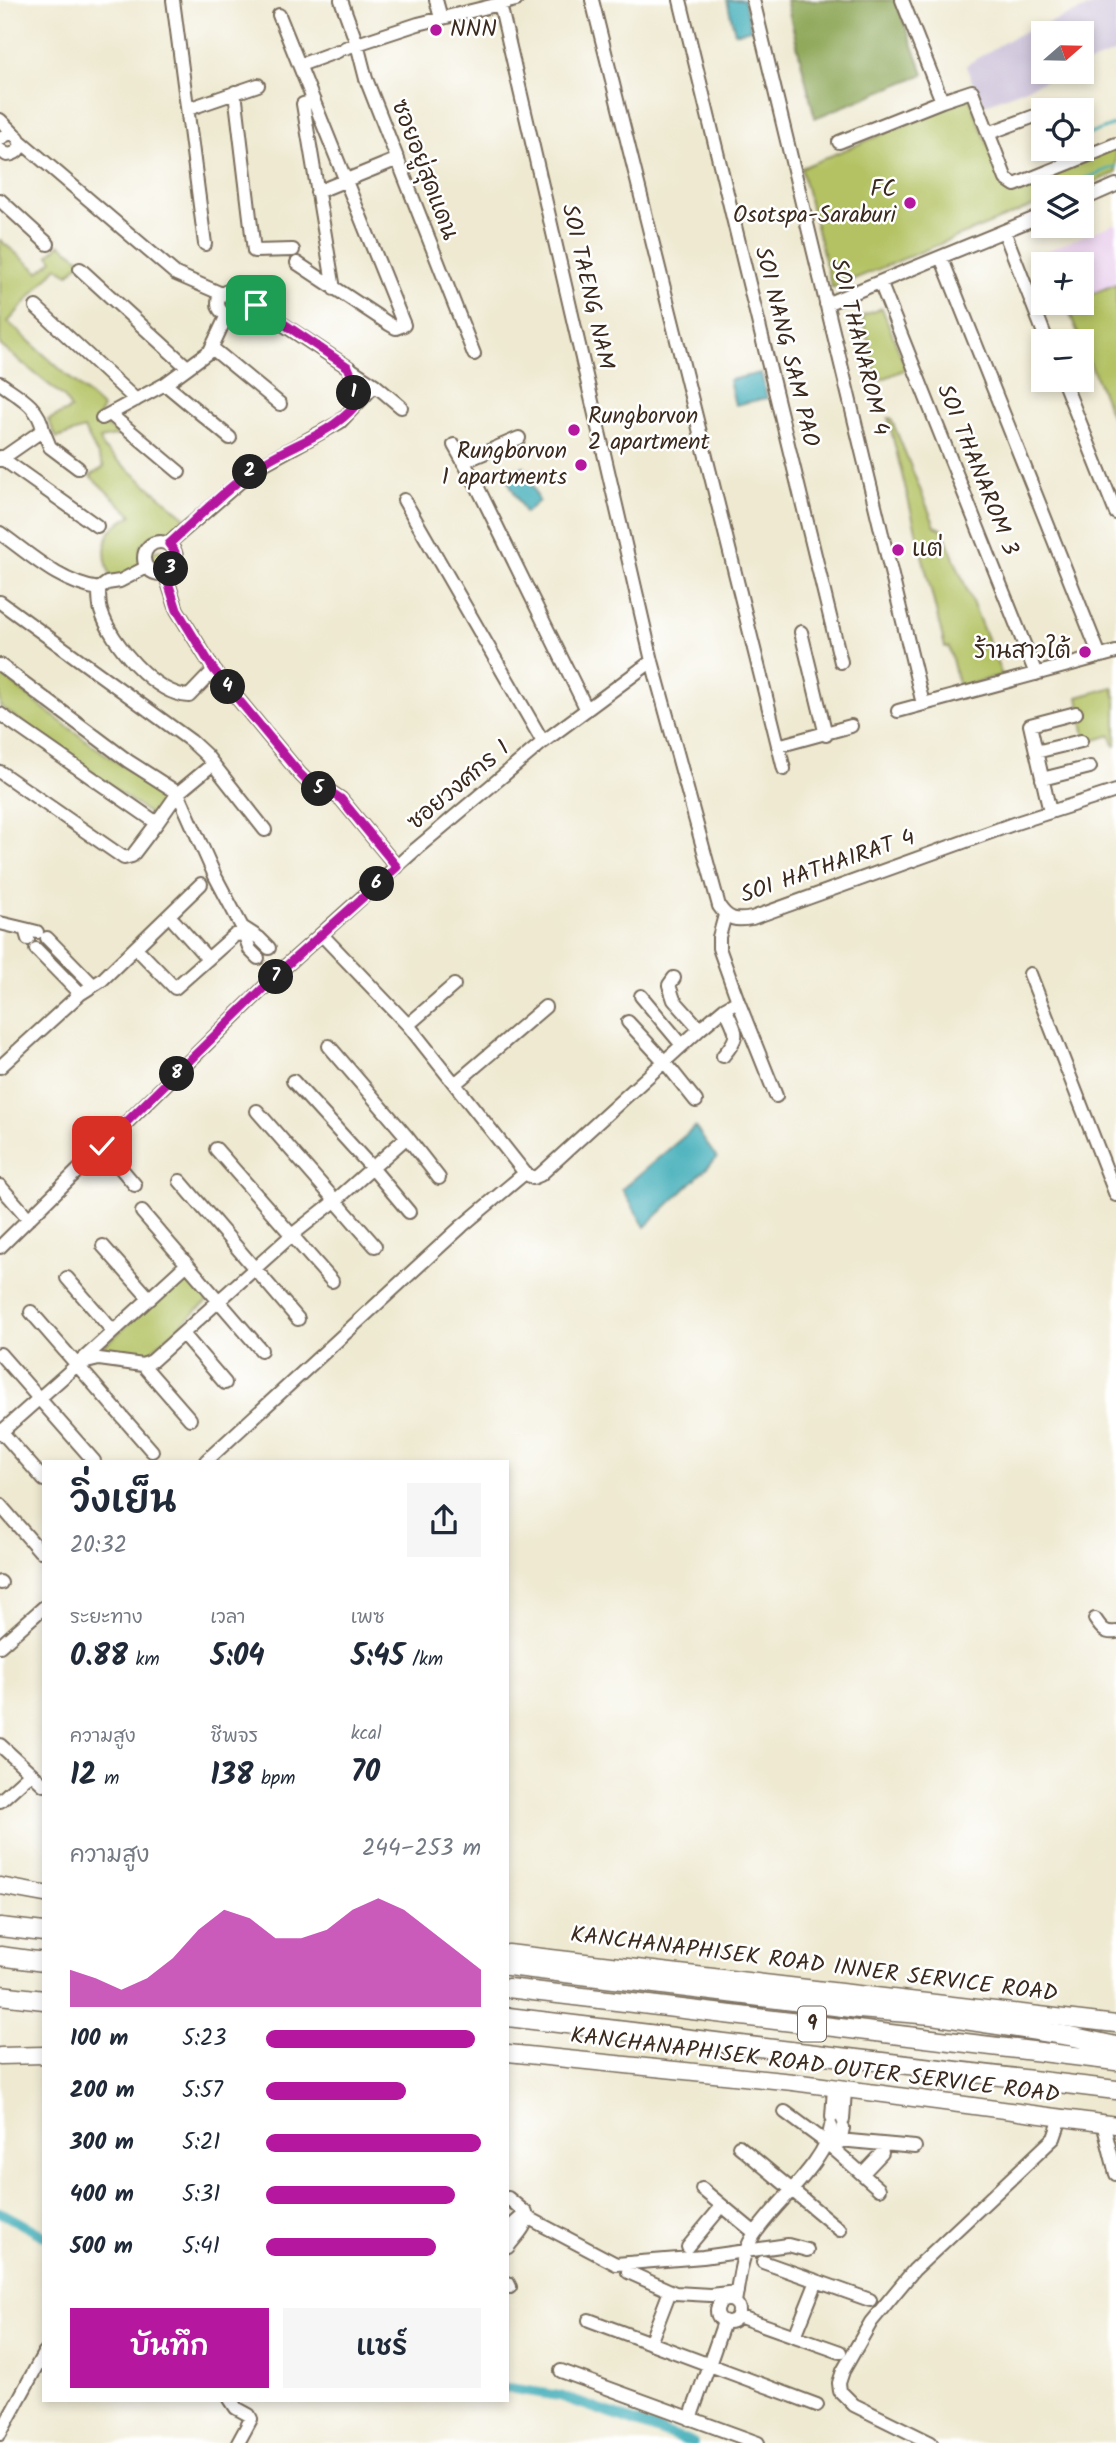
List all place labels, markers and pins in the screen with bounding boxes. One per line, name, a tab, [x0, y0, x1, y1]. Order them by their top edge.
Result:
place label: NNN	[450, 12, 497, 48]
marker: NNN	[428, 22, 444, 38]
place label: FC Osotspa-Saraburi	[733, 172, 898, 234]
marker: FC Osotspa-Saraburi	[902, 195, 918, 211]
pin	[226, 275, 286, 335]
pin: 1	[336, 376, 372, 410]
place label: Rungborvon 2 apartment	[588, 399, 711, 461]
marker: Rungborvon 2 apartment	[566, 422, 582, 438]
place label: Rungborvon 1 apartments	[442, 434, 567, 496]
pin: 2	[232, 454, 268, 490]
marker: Rungborvon 1 apartments	[573, 457, 589, 473]
place label: แต่	[912, 532, 943, 568]
marker: แต่	[890, 542, 906, 558]
pin: 3	[154, 552, 188, 586]
place label: ร้านสาวใต้	[974, 634, 1071, 670]
marker: ร้านสาวใต้	[1077, 644, 1093, 660]
pin: 4	[210, 670, 246, 704]
pin: 5	[302, 772, 336, 806]
pin: 6	[360, 866, 394, 902]
pin: 7	[258, 960, 294, 995]
pin: 8	[160, 1056, 194, 1092]
pin	[72, 1116, 132, 1176]

